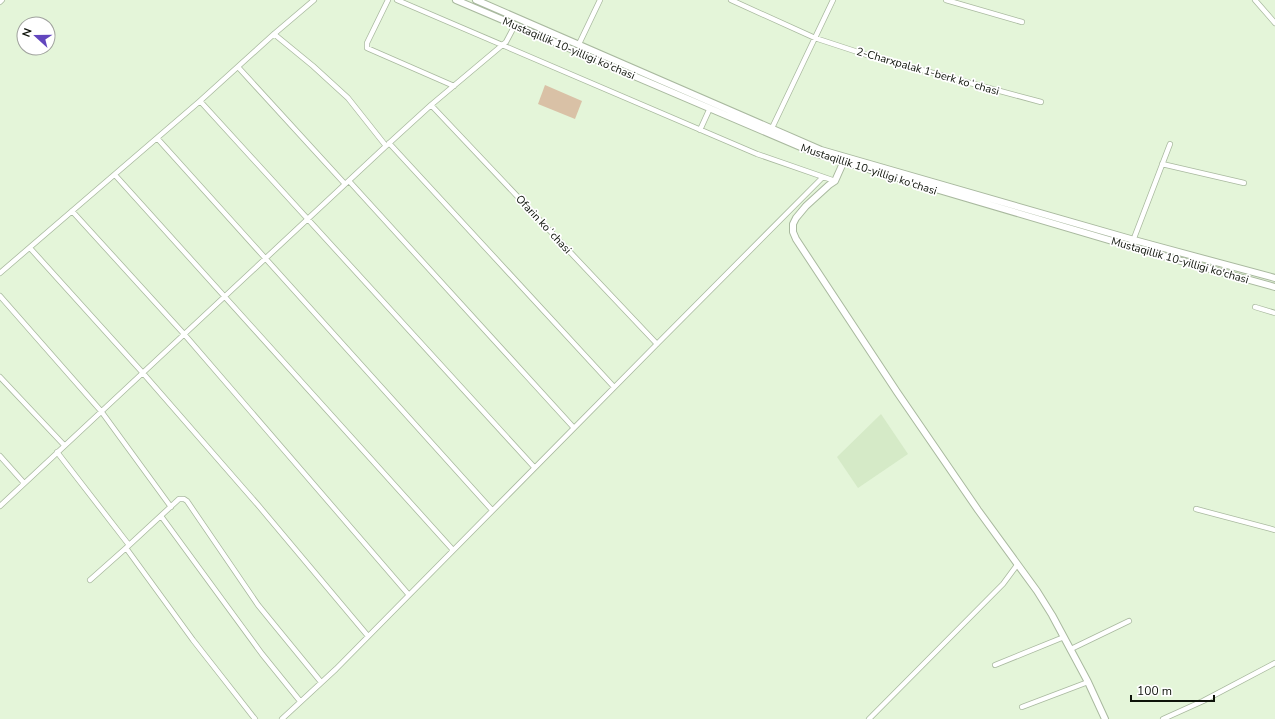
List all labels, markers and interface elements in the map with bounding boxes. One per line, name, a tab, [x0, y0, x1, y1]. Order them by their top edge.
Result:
street label: Mustaqillik 10-yilligi ko'chasi	[500, 14, 637, 83]
north arrow	[16, 16, 56, 56]
text: N	[19, 26, 36, 39]
street label: 2-Charxpalak 1-berk koʻchasi	[855, 44, 1001, 99]
street label: Mustaqillik 10-yilligi ko'chasi	[799, 140, 939, 199]
street label: Ofarin koʻchasi	[512, 192, 575, 257]
street label: Mustaqillik 10-yilligi ko'chasi	[1109, 234, 1250, 287]
scale bar	[1131, 677, 1214, 703]
text: 100 m	[1137, 683, 1172, 699]

